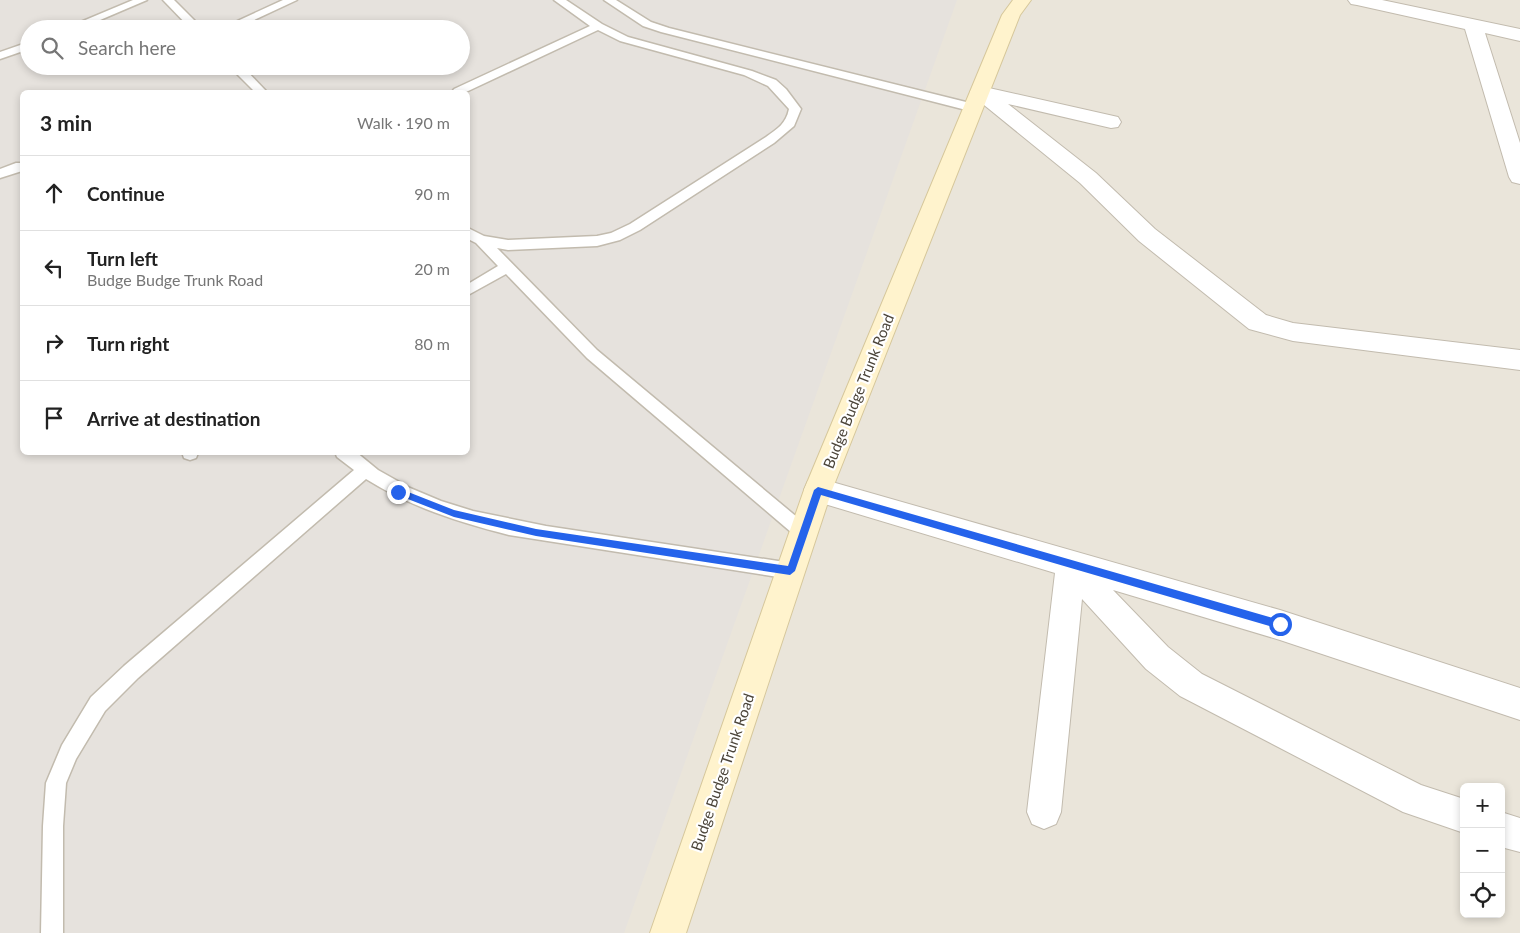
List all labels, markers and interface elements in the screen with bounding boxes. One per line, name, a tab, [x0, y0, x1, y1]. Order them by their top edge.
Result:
search box	[20, 20, 470, 75]
icon: search	[38, 34, 66, 62]
text: Search here	[78, 36, 176, 59]
text: 3 min	[40, 110, 92, 135]
text: Walk · 190 m	[357, 113, 450, 132]
icon: ahead	[40, 179, 68, 207]
text: Continue	[87, 182, 165, 205]
text: 90 m	[414, 184, 450, 203]
text: Turn left	[87, 247, 158, 270]
icon: left	[40, 254, 68, 282]
text: 20 m	[414, 259, 450, 278]
text: Budge Budge Trunk Road	[87, 270, 263, 289]
street label: Budge Budge Trunk Road	[819, 311, 897, 471]
icon: right	[40, 329, 68, 357]
text: Turn right	[87, 332, 169, 355]
text: 80 m	[414, 334, 450, 353]
icon: arrive	[40, 404, 68, 432]
text: Arrive at destination	[87, 407, 260, 430]
route end	[387, 481, 410, 504]
route start	[1269, 613, 1292, 636]
street label: Budge Budge Trunk Road	[687, 691, 757, 853]
map controls	[1460, 783, 1505, 918]
button: +	[1460, 783, 1505, 828]
button: −	[1460, 828, 1505, 873]
button: locate	[1460, 873, 1505, 918]

